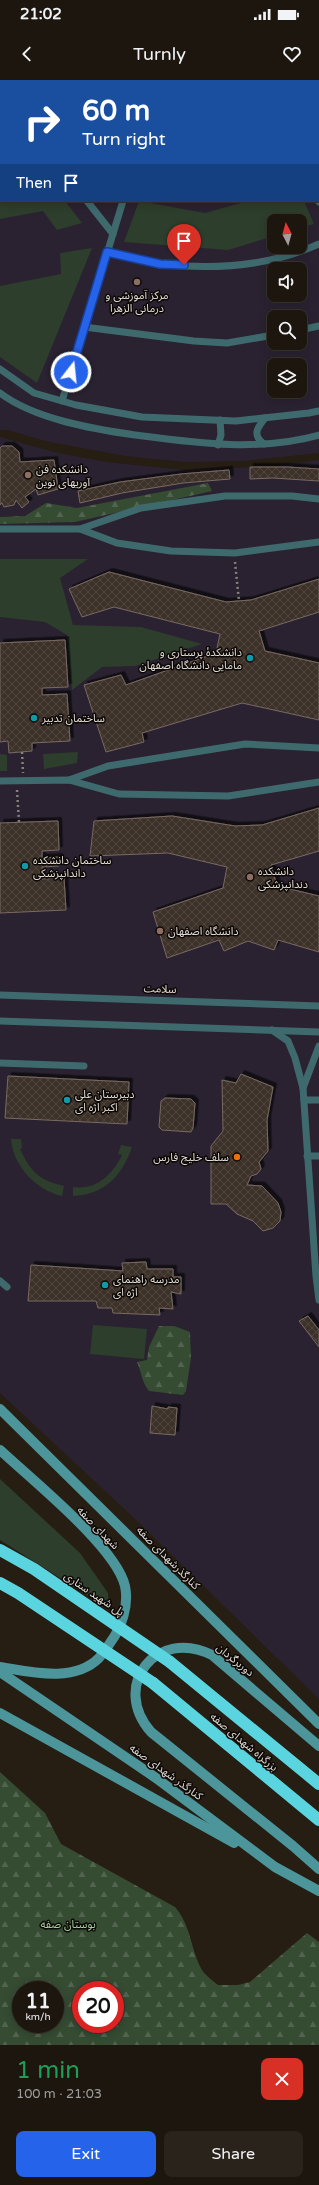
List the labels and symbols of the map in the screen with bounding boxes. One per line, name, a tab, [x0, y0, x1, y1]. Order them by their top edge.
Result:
north arrow	[267, 214, 307, 254]
pin	[167, 224, 201, 265]
marker: مرکز آموزشی و درمانی الزهرا	[132, 277, 142, 287]
place label: مرکز آموزشی و درمانی الزهرا	[105, 289, 169, 315]
position arrow	[50, 351, 92, 393]
place label: دانشکده فن آوریهای نوین	[36, 463, 91, 489]
marker: دانشکده فن آوریهای نوین	[23, 470, 33, 480]
place label: دانشکدهٔ پرستاری و مامایی دانشگاه اصفهان	[139, 646, 242, 672]
marker: دانشکدهٔ پرستاری و مامایی دانشگاه اصفهان	[245, 653, 255, 663]
place label: ساختمان تدبیر	[41, 712, 105, 725]
marker: ساختمان تدبیر	[29, 713, 39, 723]
place label: ساختمان دانشکده داندانپزشکی	[33, 854, 112, 881]
marker: ساختمان دانشکده داندانپزشکی	[20, 861, 30, 871]
place label: دانشکده دندانپزشکی	[258, 865, 308, 892]
marker: دانشکده دندانپزشکی	[245, 872, 255, 882]
place label: دانشگاه اصفهان	[168, 925, 239, 938]
marker: دانشگاه اصفهان	[155, 926, 165, 936]
street label: سلامت	[143, 982, 177, 996]
place label: دبیرستان علی اکبر اژه ای	[75, 1088, 135, 1114]
marker: دبیرستان علی اکبر اژه ای	[62, 1095, 72, 1105]
place label: سلف خلیج فارس	[153, 1151, 229, 1165]
marker: سلف خلیج فارس	[232, 1152, 242, 1162]
place label: مدرسه راهنمای اژه ای	[113, 1273, 180, 1299]
marker: مدرسه راهنمای اژه ای	[100, 1280, 110, 1290]
street label: شهدای صفه	[74, 1504, 122, 1552]
street label: کنارگذرشهدای صفه	[134, 1524, 203, 1593]
street label: پل شهید ستاری	[61, 1569, 126, 1620]
street label: دوربرگردان	[214, 1641, 256, 1679]
street label: بزرگراه شهدای صفه	[208, 1710, 280, 1774]
street label: کنارگذر شهدای صفه	[127, 1741, 205, 1803]
park label: بوستان صفه	[40, 1918, 96, 1931]
speed limit sign: 20	[72, 1981, 124, 2033]

